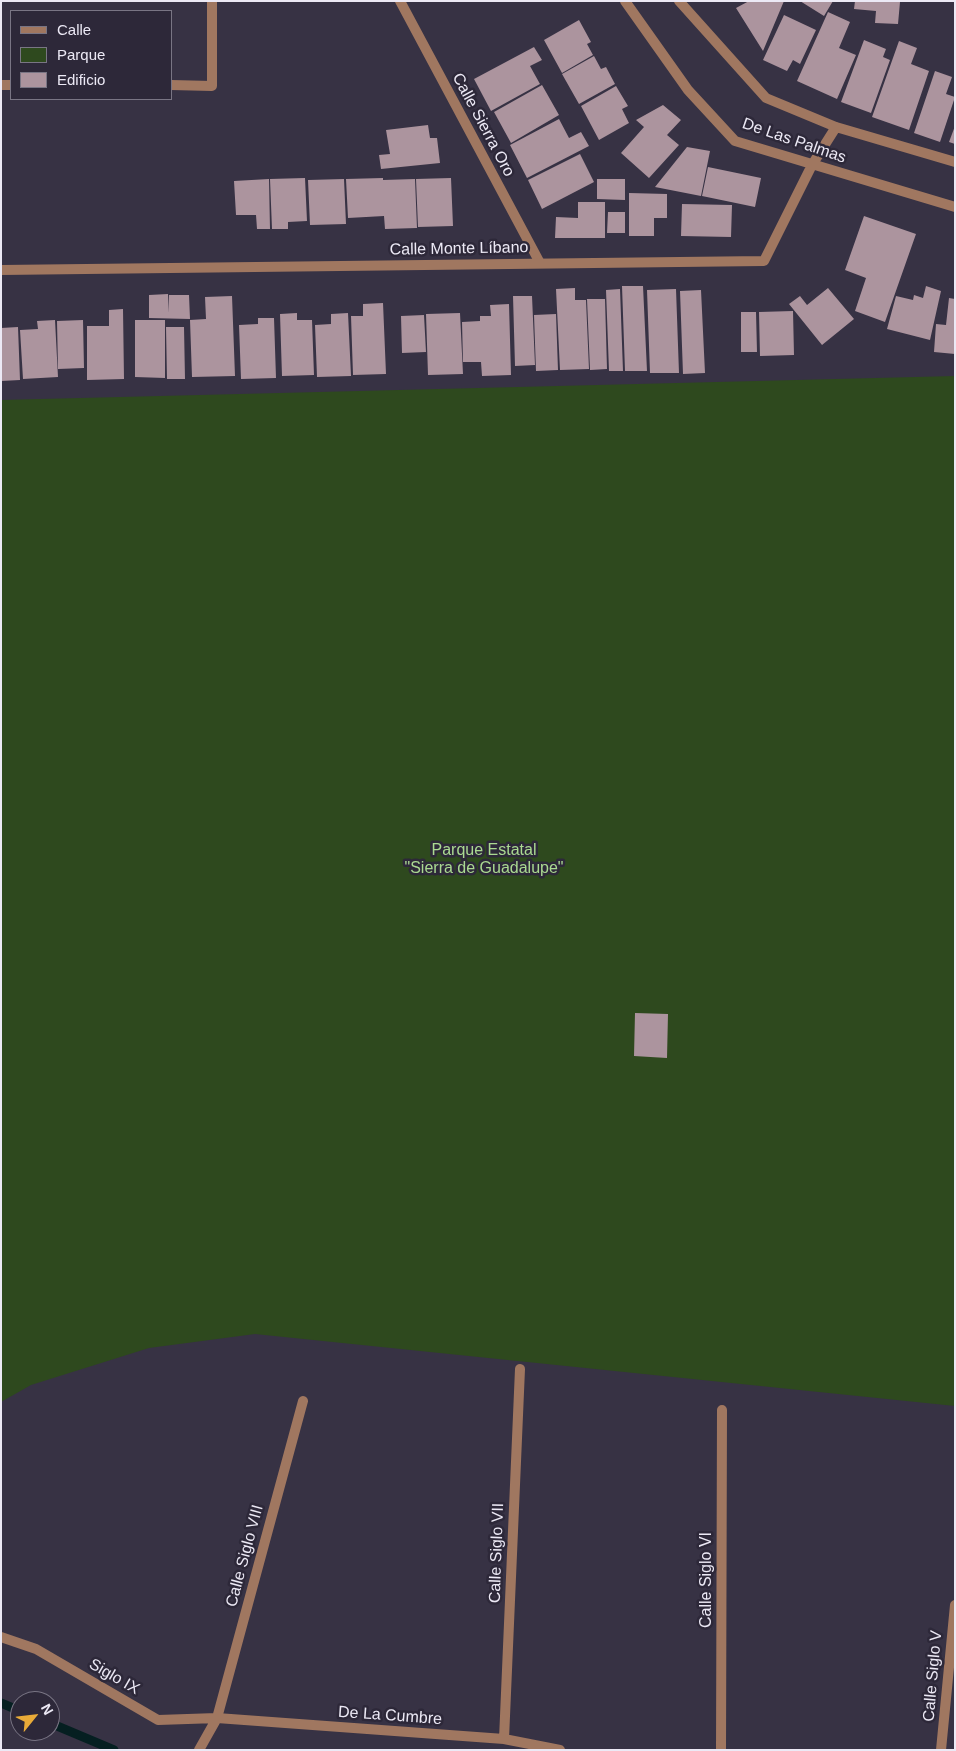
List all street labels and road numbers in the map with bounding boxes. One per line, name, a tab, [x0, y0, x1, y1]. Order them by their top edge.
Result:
street label: Calle Sierra Oro	[448, 70, 518, 180]
street label: De Las Palmas	[740, 114, 848, 168]
street label: Calle Monte Líbano	[389, 238, 529, 260]
street label: Calle Siglo VII	[486, 1502, 508, 1604]
street label: Calle Siglo VIII	[222, 1503, 268, 1609]
street label: Calle Siglo VI	[697, 1532, 717, 1628]
street label: Calle Siglo V	[919, 1630, 947, 1722]
street label: Siglo IX	[85, 1655, 143, 1699]
street label: De La Cumbre	[337, 1703, 443, 1729]

